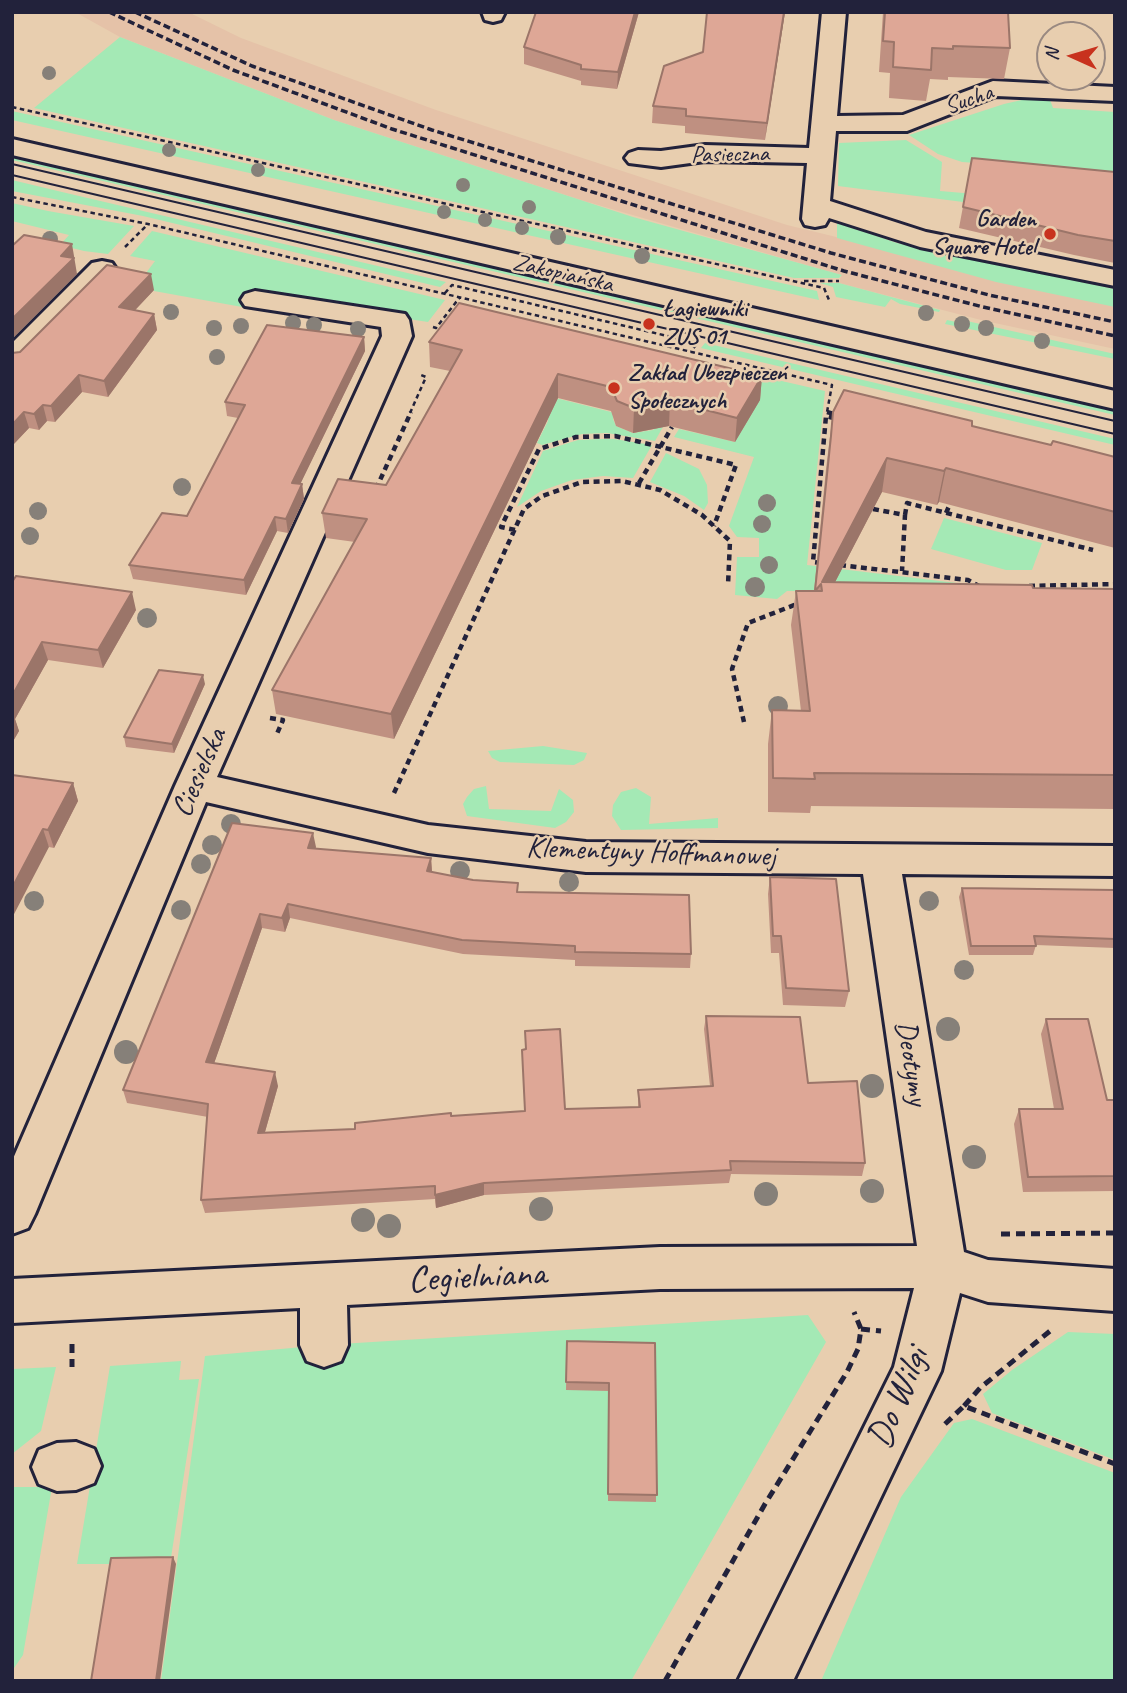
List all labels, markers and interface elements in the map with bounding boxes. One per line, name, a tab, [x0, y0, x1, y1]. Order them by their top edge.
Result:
north arrow	[1036, 21, 1106, 91]
text: N	[1040, 48, 1064, 61]
street label: Sucha	[941, 78, 997, 122]
street label: Pasieczna	[691, 140, 769, 170]
place label: Garden Square Hotel	[932, 206, 1036, 262]
marker: Garden Square Hotel	[1042, 226, 1058, 242]
street label: Zakopiańska	[510, 248, 616, 300]
place label: Łagiewniki ZUS 01	[663, 296, 747, 352]
marker: Łagiewniki ZUS 01	[641, 316, 657, 332]
place label: Zakład Ubezpieczeń Społecznych	[628, 360, 786, 416]
marker: Zakład Ubezpieczeń Społecznych	[606, 380, 622, 396]
street label: Ciesielska	[165, 723, 235, 823]
street label: Klementyny Hoffmanowej	[526, 831, 776, 875]
street label: Deotymy	[887, 1018, 935, 1108]
street label: Cegielniana	[407, 1252, 547, 1304]
street label: Do Wilgi	[858, 1341, 940, 1455]

